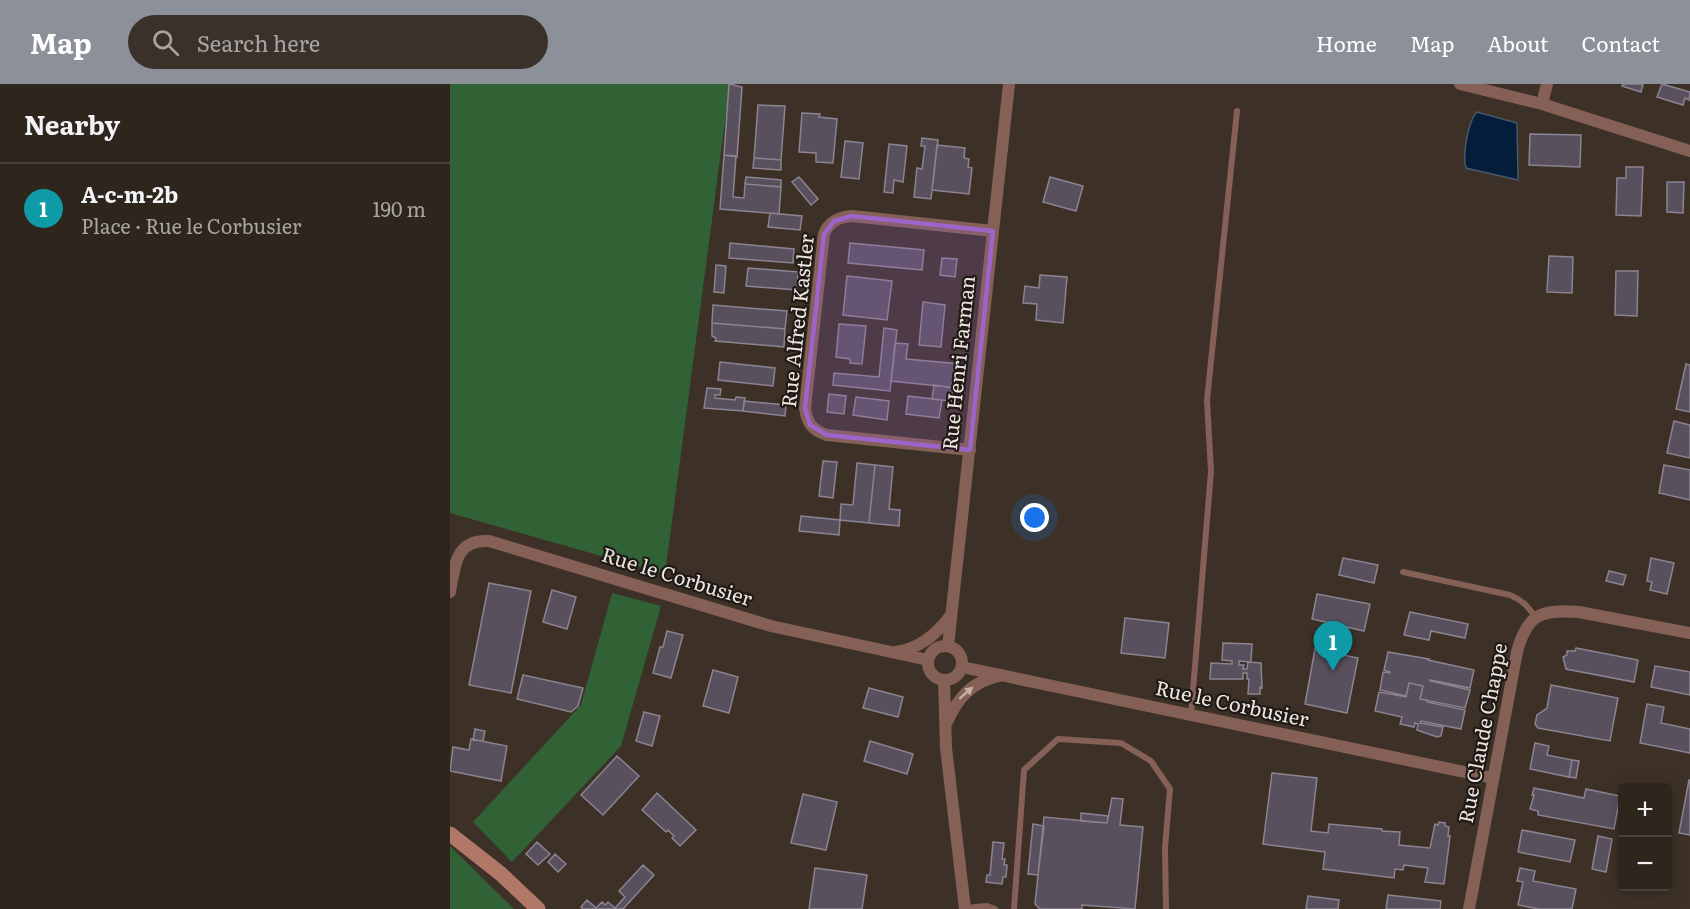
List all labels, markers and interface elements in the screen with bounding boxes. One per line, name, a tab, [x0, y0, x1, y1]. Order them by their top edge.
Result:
search box	[128, 15, 548, 69]
text: Map	[30, 21, 92, 63]
icon: search	[149, 26, 182, 59]
text: Search here	[197, 26, 320, 59]
text: Home	[1316, 27, 1377, 58]
text: Map	[1410, 27, 1454, 58]
text: About	[1487, 27, 1549, 58]
text: Contact	[1582, 27, 1660, 58]
text: Nearby	[24, 104, 120, 143]
text: A-c-m-2b	[81, 177, 178, 210]
text: 1	[39, 193, 48, 223]
text: 190 m	[372, 193, 426, 223]
text: Place · Rue le Corbusier	[81, 210, 301, 240]
street label: Rue Alfred Kastler	[772, 232, 820, 409]
street label: Rue Henri Farman	[933, 274, 981, 452]
your location	[1020, 503, 1049, 532]
street label: Rue le Corbusier	[599, 538, 757, 612]
pin: 1	[1314, 622, 1352, 671]
street label: Rue Claude Chappe	[1449, 640, 1513, 825]
street label: Rue le Corbusier	[1153, 671, 1312, 733]
one-way arrow	[958, 687, 973, 700]
map controls	[1618, 783, 1672, 891]
button: +	[1618, 783, 1672, 837]
button: −	[1618, 837, 1672, 891]

